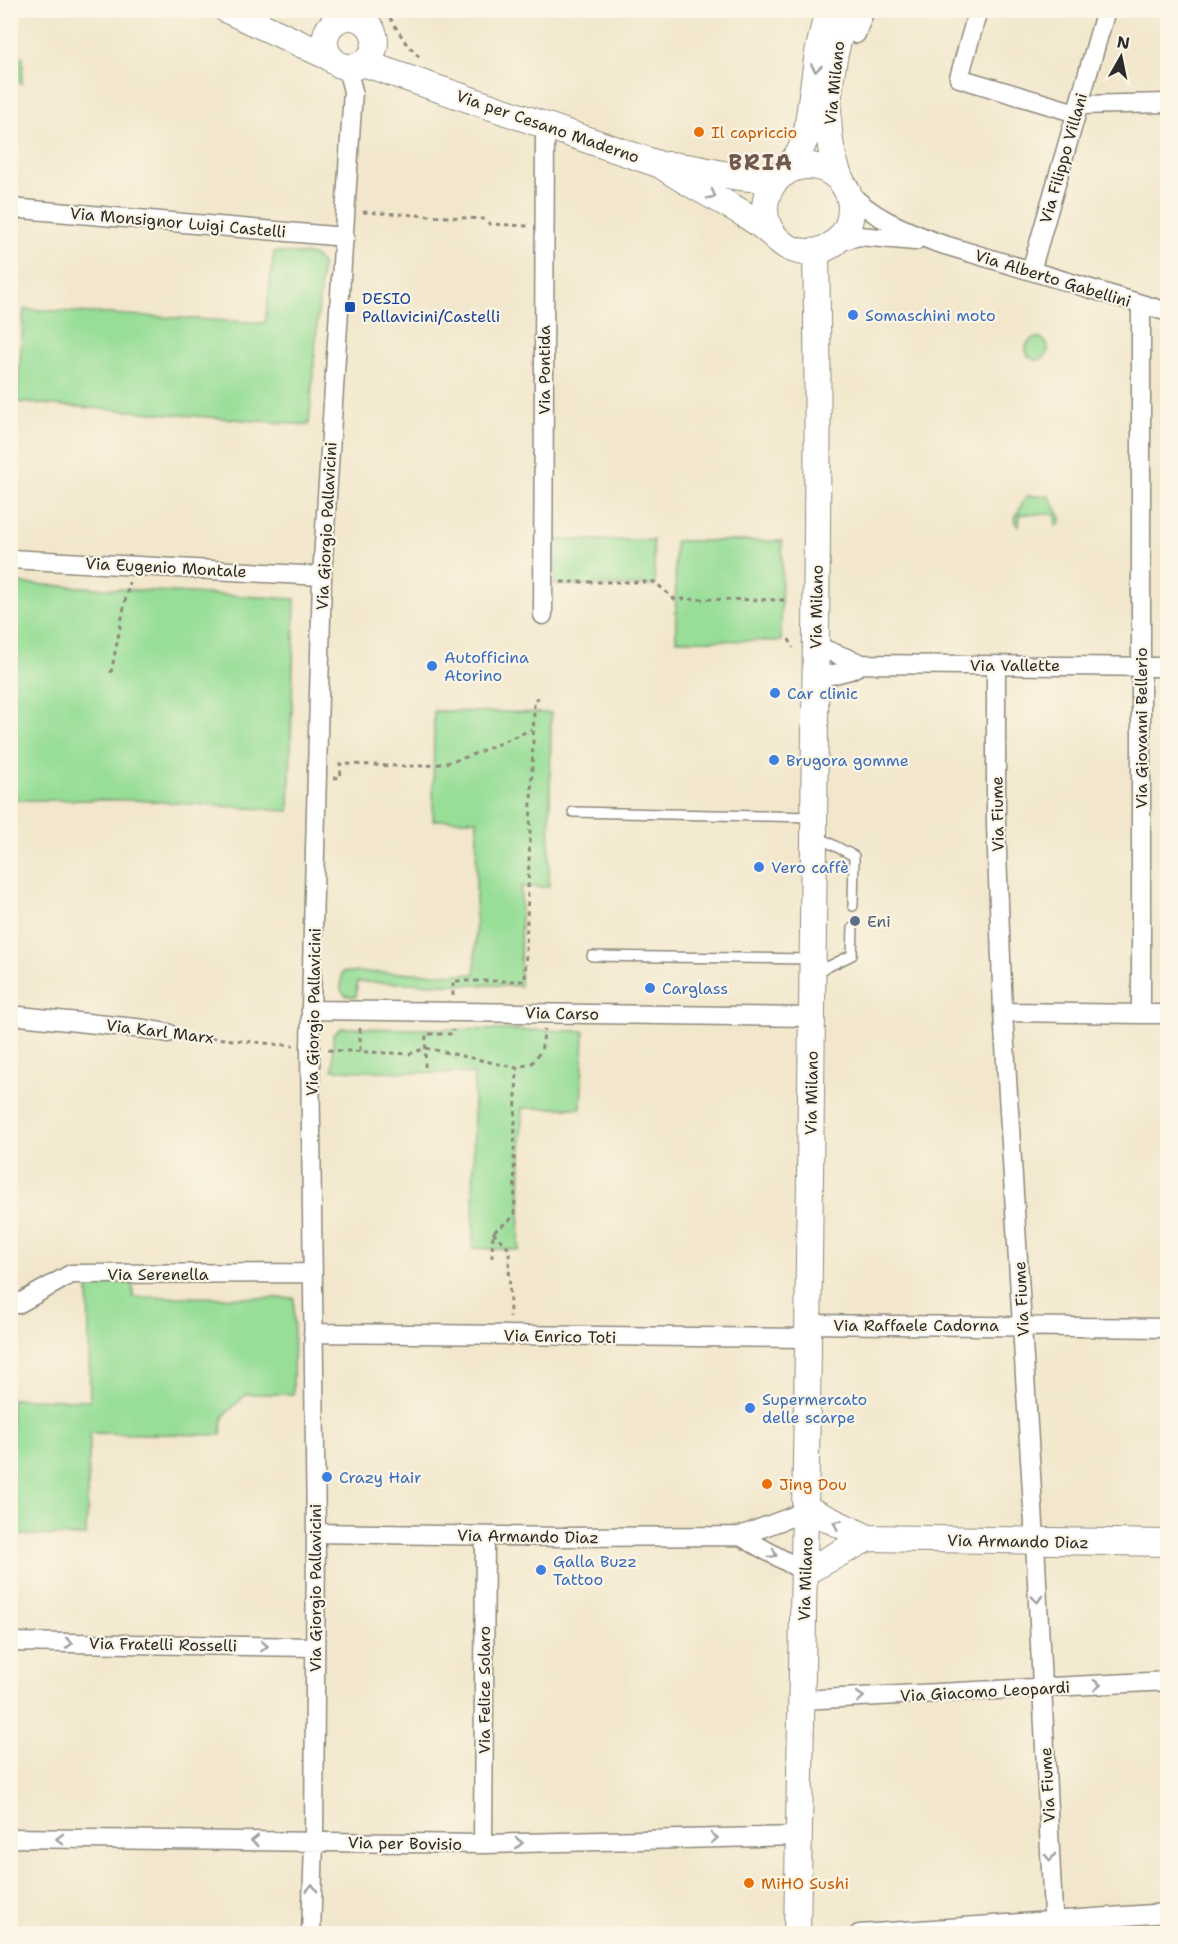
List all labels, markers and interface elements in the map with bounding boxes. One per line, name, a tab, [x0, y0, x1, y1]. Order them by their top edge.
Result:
north arrow	[1091, 27, 1151, 87]
text: N	[1115, 31, 1131, 54]
street label: Via Milano	[820, 40, 849, 126]
one-way arrow	[810, 63, 822, 72]
street label: Via per Cesano Maderno	[453, 85, 642, 168]
street label: Via Filippo Villani	[1035, 90, 1092, 226]
place label: Il capriccio	[711, 122, 797, 143]
marker: Il capriccio	[692, 125, 706, 139]
district label: BRIA	[728, 148, 794, 177]
one-way arrow	[705, 188, 716, 199]
street label: Via Monsignor Luigi Castelli	[69, 203, 287, 242]
street label: Via Alberto Gabellini	[972, 245, 1133, 312]
place label: DESIO Pallavicini/Castelli	[362, 288, 500, 327]
marker: DESIO Pallavicini/Castelli	[343, 300, 357, 314]
place label: Somaschini moto	[865, 305, 996, 326]
marker: Somaschini moto	[846, 308, 860, 322]
street label: Via Pontida	[534, 325, 555, 415]
street label: Via Giorgio Pallavicini	[312, 441, 341, 611]
street label: Via Eugenio Montale	[85, 553, 247, 582]
street label: Via Milano	[805, 565, 828, 649]
place label: Autofficina Atorino	[444, 647, 529, 686]
street label: Via Giovanni Bellerio	[1131, 647, 1152, 809]
street label: Via Vallette	[970, 655, 1060, 676]
marker: Autofficina Atorino	[425, 659, 439, 673]
place label: Car clinic	[787, 683, 858, 704]
marker: Car clinic	[768, 686, 782, 700]
place label: Brugora gomme	[786, 750, 909, 771]
marker: Brugora gomme	[767, 753, 781, 767]
street label: Via Fiume	[986, 776, 1009, 852]
place label: Vero caffè	[771, 857, 849, 878]
marker: Vero caffè	[752, 860, 766, 874]
place label: Eni	[867, 911, 891, 932]
marker: Eni	[848, 914, 862, 928]
street label: Via Giorgio Pallavicini	[302, 928, 325, 1096]
place label: Carglass	[662, 978, 728, 999]
marker: Carglass	[643, 981, 657, 995]
street label: Via Carso	[525, 1002, 599, 1025]
street label: Via Karl Marx	[105, 1014, 215, 1049]
street label: Via Milano	[800, 1051, 823, 1135]
street label: Via Fiume	[1009, 1261, 1034, 1337]
street label: Via Serenella	[107, 1264, 209, 1285]
street label: Via Raffaele Cadorna	[833, 1315, 999, 1336]
street label: Via Enrico Toti	[503, 1325, 616, 1348]
place label: Supermercato delle scarpe	[762, 1389, 867, 1428]
marker: Supermercato delle scarpe	[743, 1401, 757, 1415]
place label: Crazy Hair	[339, 1467, 422, 1488]
marker: Crazy Hair	[320, 1470, 334, 1484]
place label: Jing Dou	[779, 1474, 847, 1495]
marker: Jing Dou	[760, 1477, 774, 1491]
street label: Via Giorgio Pallavicini	[305, 1504, 326, 1672]
one-way arrow	[833, 1519, 844, 1531]
street label: Via Armando Diaz	[457, 1525, 599, 1548]
street label: Via Armando Diaz	[947, 1530, 1089, 1553]
street label: Via Milano	[794, 1536, 817, 1622]
one-way arrow	[766, 1547, 777, 1558]
place label: Galla Buzz Tattoo	[553, 1551, 637, 1590]
marker: Galla Buzz Tattoo	[534, 1563, 548, 1577]
one-way arrow	[1031, 1595, 1044, 1604]
street label: Via Felice Solaro	[474, 1626, 495, 1754]
street label: Via Fratelli Rosselli	[89, 1633, 237, 1656]
one-way arrow	[64, 1637, 73, 1649]
one-way arrow	[259, 1640, 268, 1652]
street label: Via Giacomo Leopardi	[899, 1677, 1071, 1706]
one-way arrow	[1093, 1678, 1102, 1691]
one-way arrow	[856, 1691, 865, 1704]
street label: Via Fiume	[1035, 1747, 1060, 1823]
street label: Via per Bovisio	[348, 1832, 462, 1855]
one-way arrow	[710, 1832, 719, 1844]
one-way arrow	[56, 1833, 65, 1845]
one-way arrow	[251, 1835, 260, 1847]
one-way arrow	[515, 1836, 524, 1849]
one-way arrow	[1044, 1853, 1057, 1862]
place label: MiHO Sushi	[761, 1873, 849, 1894]
marker: MiHO Sushi	[742, 1876, 756, 1890]
one-way arrow	[306, 1883, 319, 1892]

